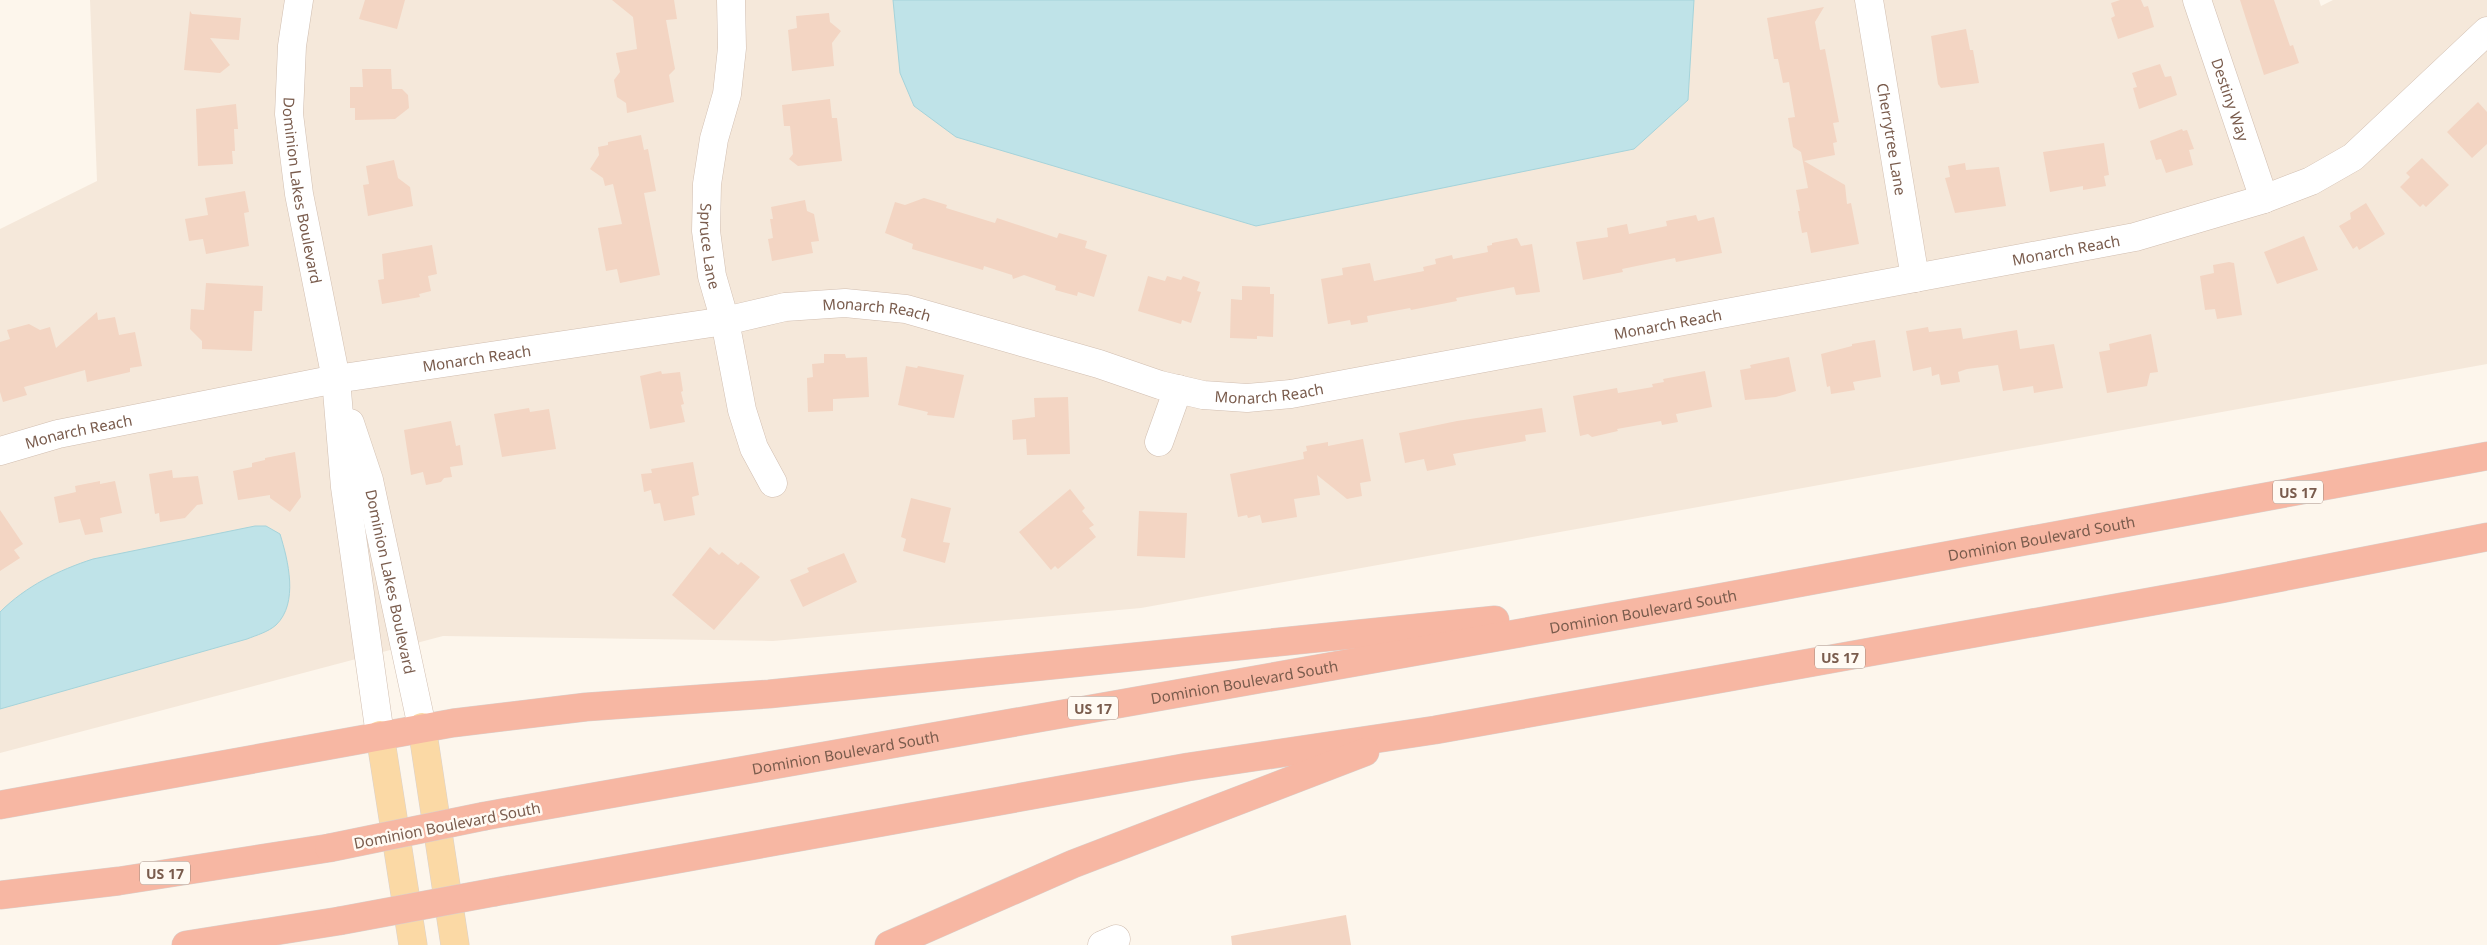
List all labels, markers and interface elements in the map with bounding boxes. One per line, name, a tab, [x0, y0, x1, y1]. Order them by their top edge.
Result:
street label: Destiny Way	[2207, 55, 2254, 144]
street label: Cherrytree Lane	[1873, 81, 1911, 197]
street label: Dominion Lakes Boulevard	[279, 97, 327, 285]
street label: Spruce Lane	[696, 203, 725, 291]
street label: Monarch Reach	[2010, 230, 2122, 270]
street label: Monarch Reach	[822, 293, 933, 326]
street label: Monarch Reach	[1612, 304, 1723, 344]
street label: Monarch Reach	[421, 340, 532, 376]
street label: Monarch Reach	[1214, 378, 1325, 408]
street label: Monarch Reach	[22, 410, 134, 453]
road number: US 17	[2273, 481, 2323, 504]
street label: Dominion Lakes Boulevard	[361, 487, 420, 676]
street label: Dominion Boulevard South	[1946, 511, 2137, 565]
street label: Dominion Boulevard South	[1548, 585, 1738, 638]
road number: US 17	[1815, 646, 1865, 669]
street label: Dominion Boulevard South	[1149, 655, 1339, 708]
road number: US 17	[1068, 696, 1118, 720]
street label: Dominion Boulevard South	[750, 726, 941, 779]
street label: Dominion Boulevard South	[352, 797, 542, 853]
road number: US 17	[140, 861, 190, 884]

